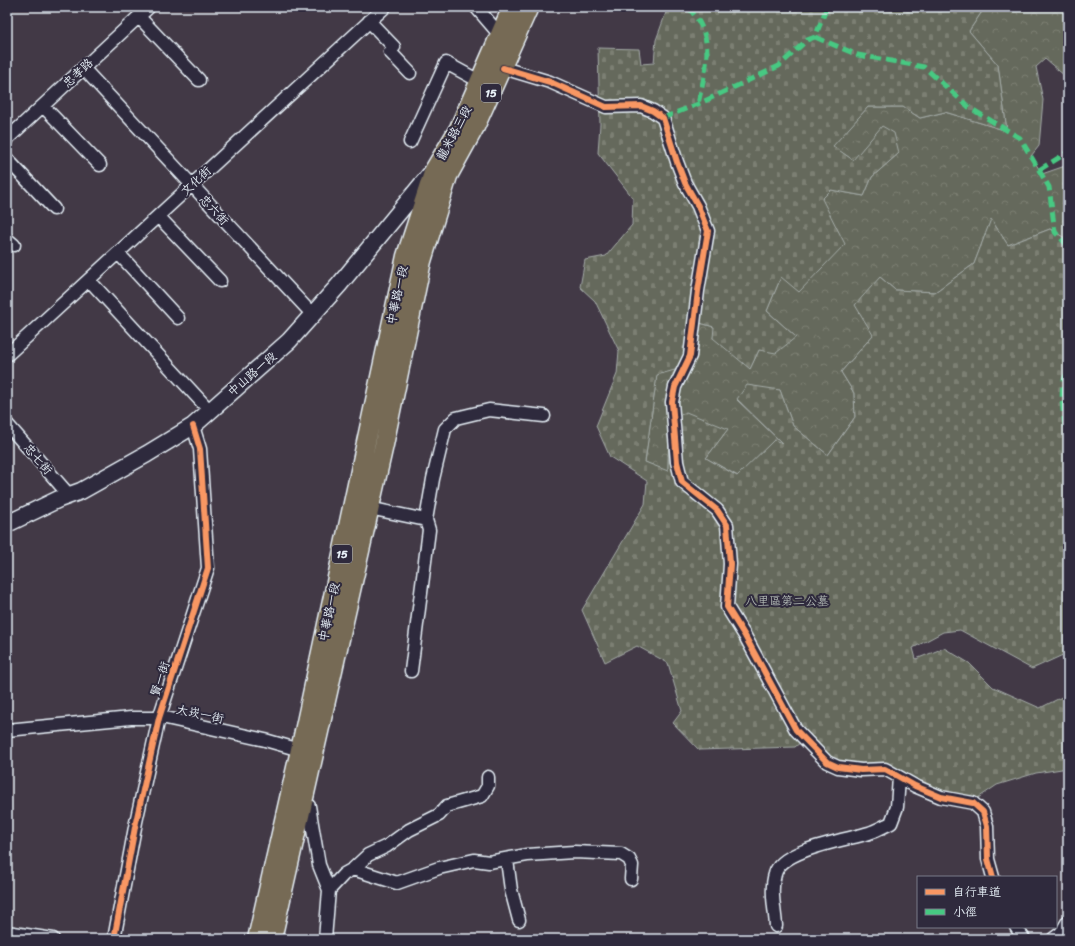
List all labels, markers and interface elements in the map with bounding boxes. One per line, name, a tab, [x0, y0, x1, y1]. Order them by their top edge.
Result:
street label: 忠孝路	[57, 53, 99, 93]
road number: 15	[481, 84, 501, 102]
street label: 龍米路三段	[430, 101, 478, 165]
street label: 文化街	[175, 161, 217, 201]
street label: 忠六街	[194, 189, 234, 231]
street label: 中華路一段	[380, 263, 414, 327]
street label: 中山路一段	[222, 346, 282, 402]
street label: 忠七街	[18, 438, 58, 480]
road number: 15	[332, 545, 352, 563]
street label: 中華路一段	[312, 580, 346, 644]
park label: 八里區第二公墓	[745, 590, 829, 612]
street label: 賢一街	[144, 658, 176, 700]
street label: 大崁一街	[174, 698, 226, 730]
legend	[917, 876, 1057, 928]
text: 自行車道	[953, 881, 1001, 903]
text: 小徑	[953, 901, 977, 923]

